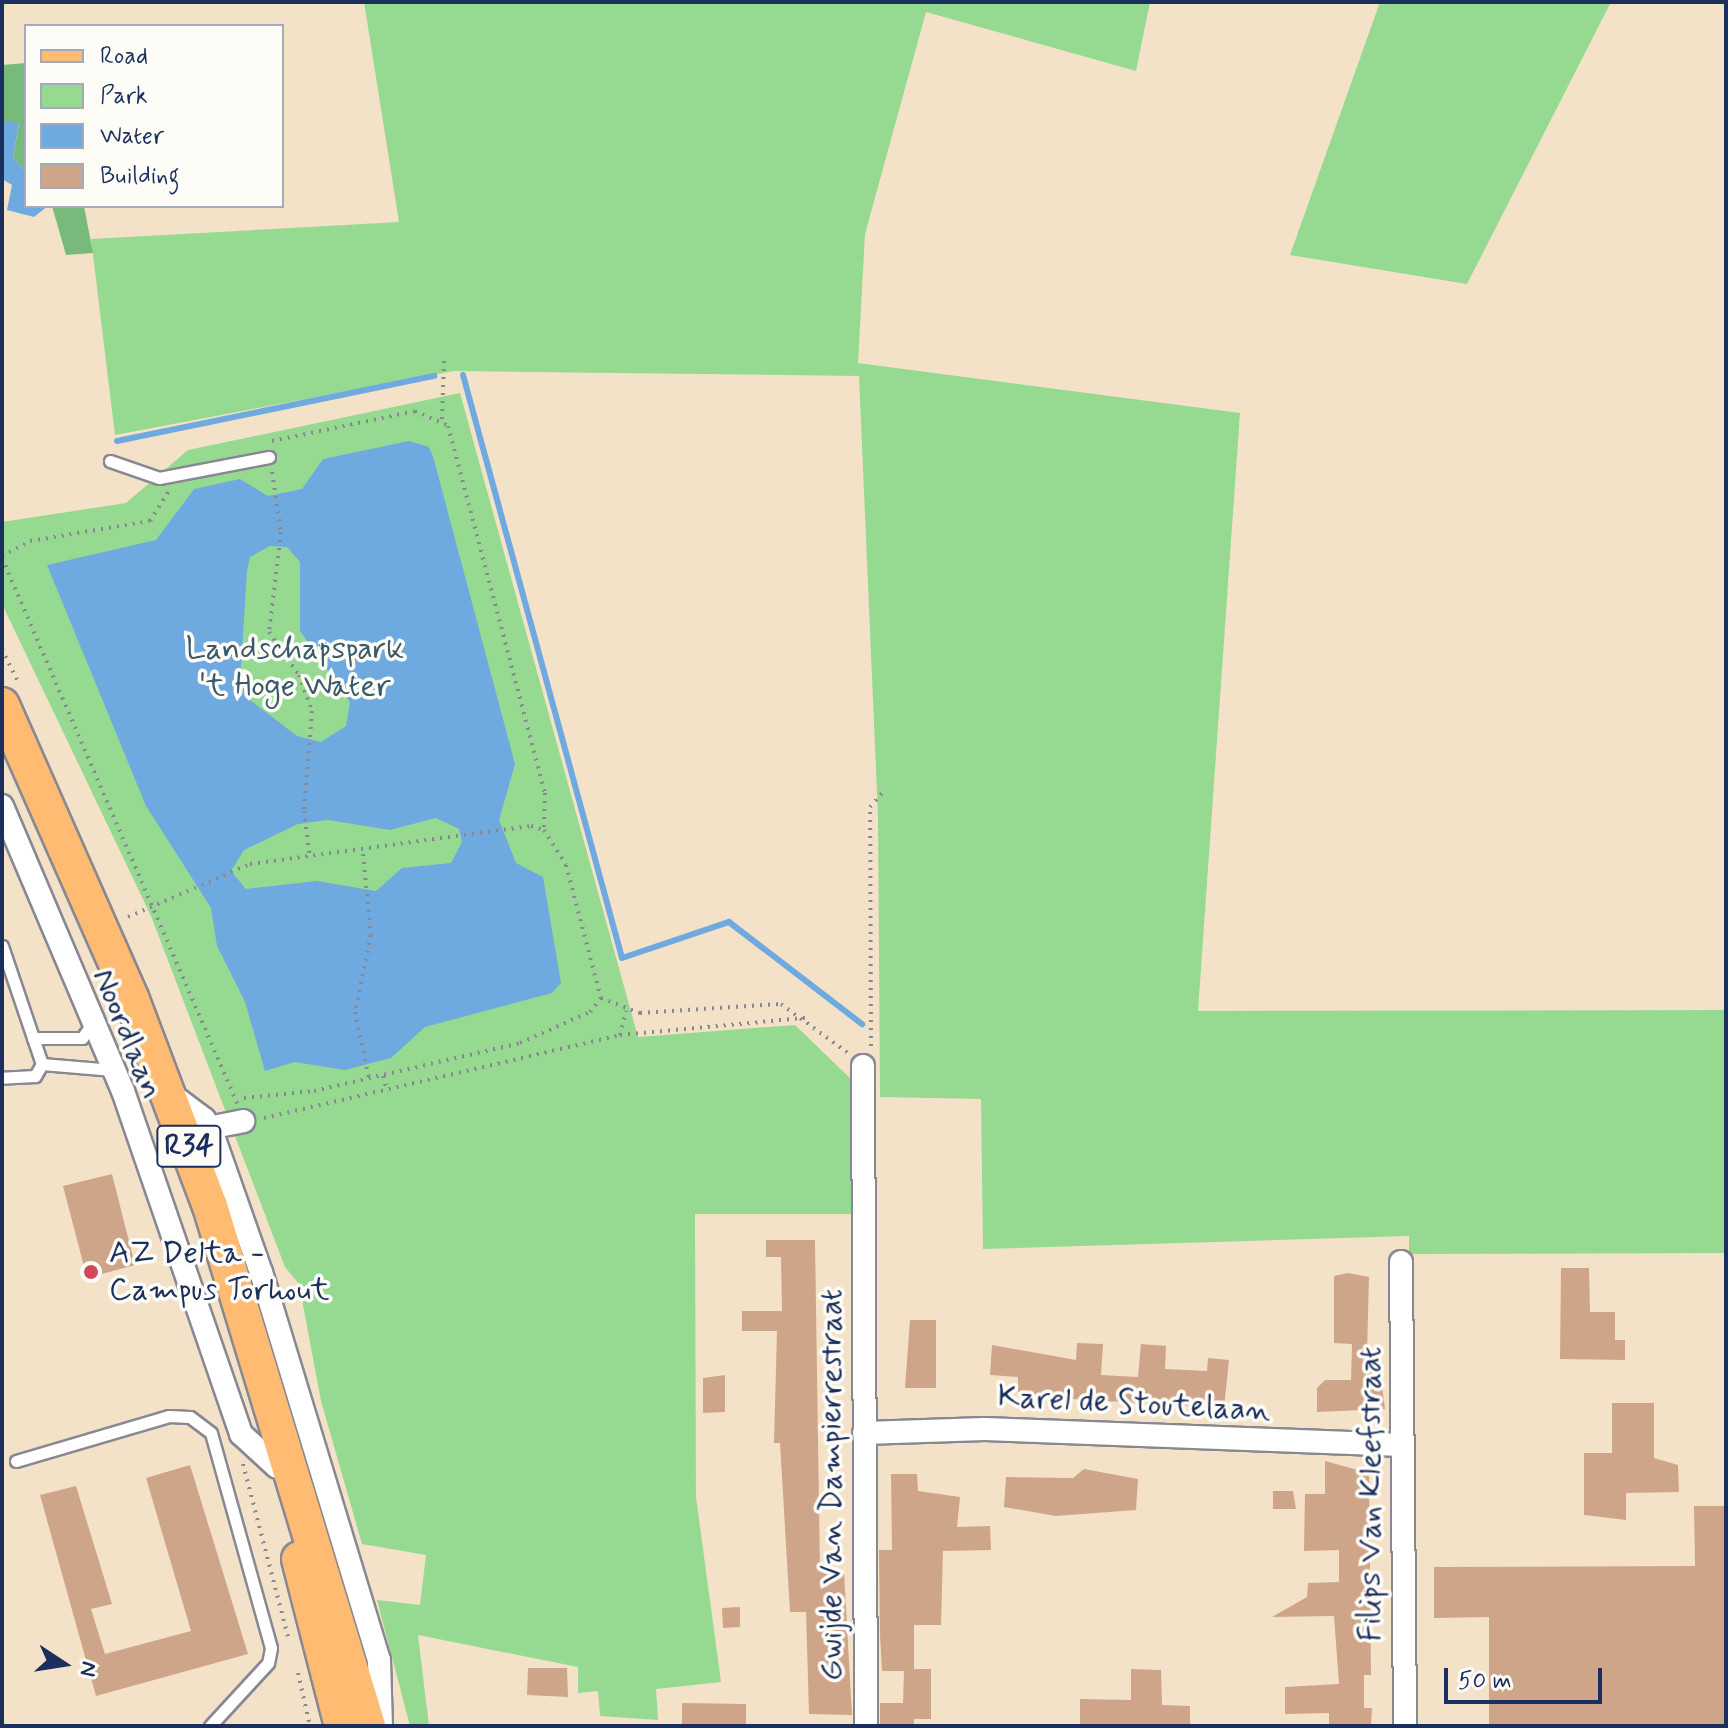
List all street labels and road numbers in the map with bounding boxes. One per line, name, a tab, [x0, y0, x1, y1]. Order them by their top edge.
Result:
street label: Noordlaan	[84, 963, 170, 1105]
road number: R34	[155, 1120, 223, 1172]
street label: Gwijde Van Dampierrestraat	[813, 1294, 851, 1676]
street label: Filips Van Kleefstraat	[1352, 1348, 1390, 1640]
street label: Karel de Stoutelaan	[1002, 1378, 1266, 1430]

